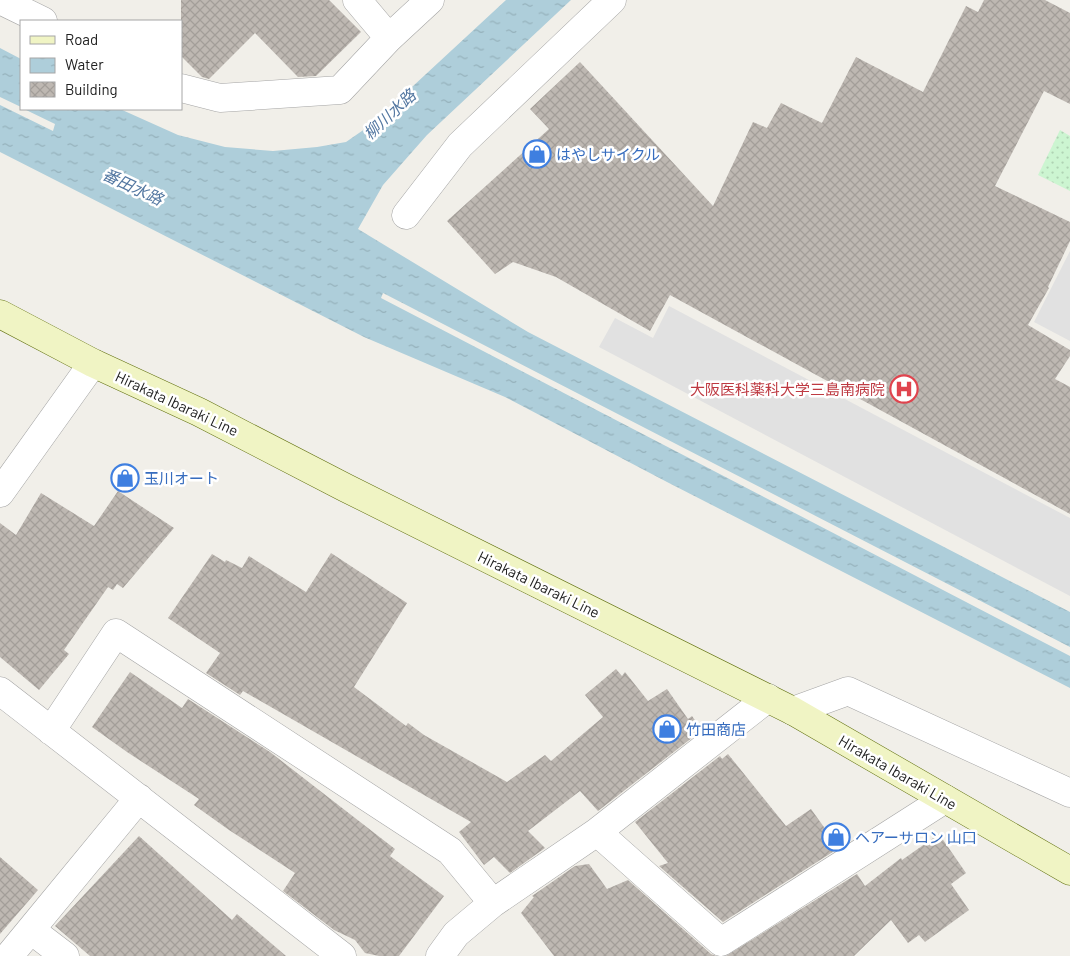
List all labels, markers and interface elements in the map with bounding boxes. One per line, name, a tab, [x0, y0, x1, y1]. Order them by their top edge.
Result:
legend	[20, 20, 182, 110]
text: Road	[65, 30, 98, 48]
text: Water	[65, 55, 104, 73]
text: Building	[65, 80, 118, 98]
water label: 柳川水路	[359, 84, 420, 143]
shop icon: はやしサイクル	[522, 139, 552, 169]
place label: はやしサイクル	[556, 145, 660, 163]
water label: 番田水路	[100, 164, 168, 209]
street label: Hirakata Ibaraki Line	[113, 367, 241, 439]
hospital icon: 大阪医科薬科大学三島南病院	[889, 374, 919, 404]
place label: 大阪医科薬科大学三島南病院	[690, 380, 885, 398]
shop icon: 玉川オート	[110, 463, 140, 493]
place label: 玉川オート	[144, 469, 219, 487]
street label: Hirakata Ibaraki Line	[475, 547, 603, 621]
shop icon: 竹田商店	[652, 714, 682, 744]
place label: 竹田商店	[686, 720, 746, 738]
street label: Hirakata Ibaraki Line	[836, 731, 960, 813]
shop icon: ヘアーサロン 山口	[821, 822, 851, 852]
place label: ヘアーサロン 山口	[855, 828, 977, 846]

